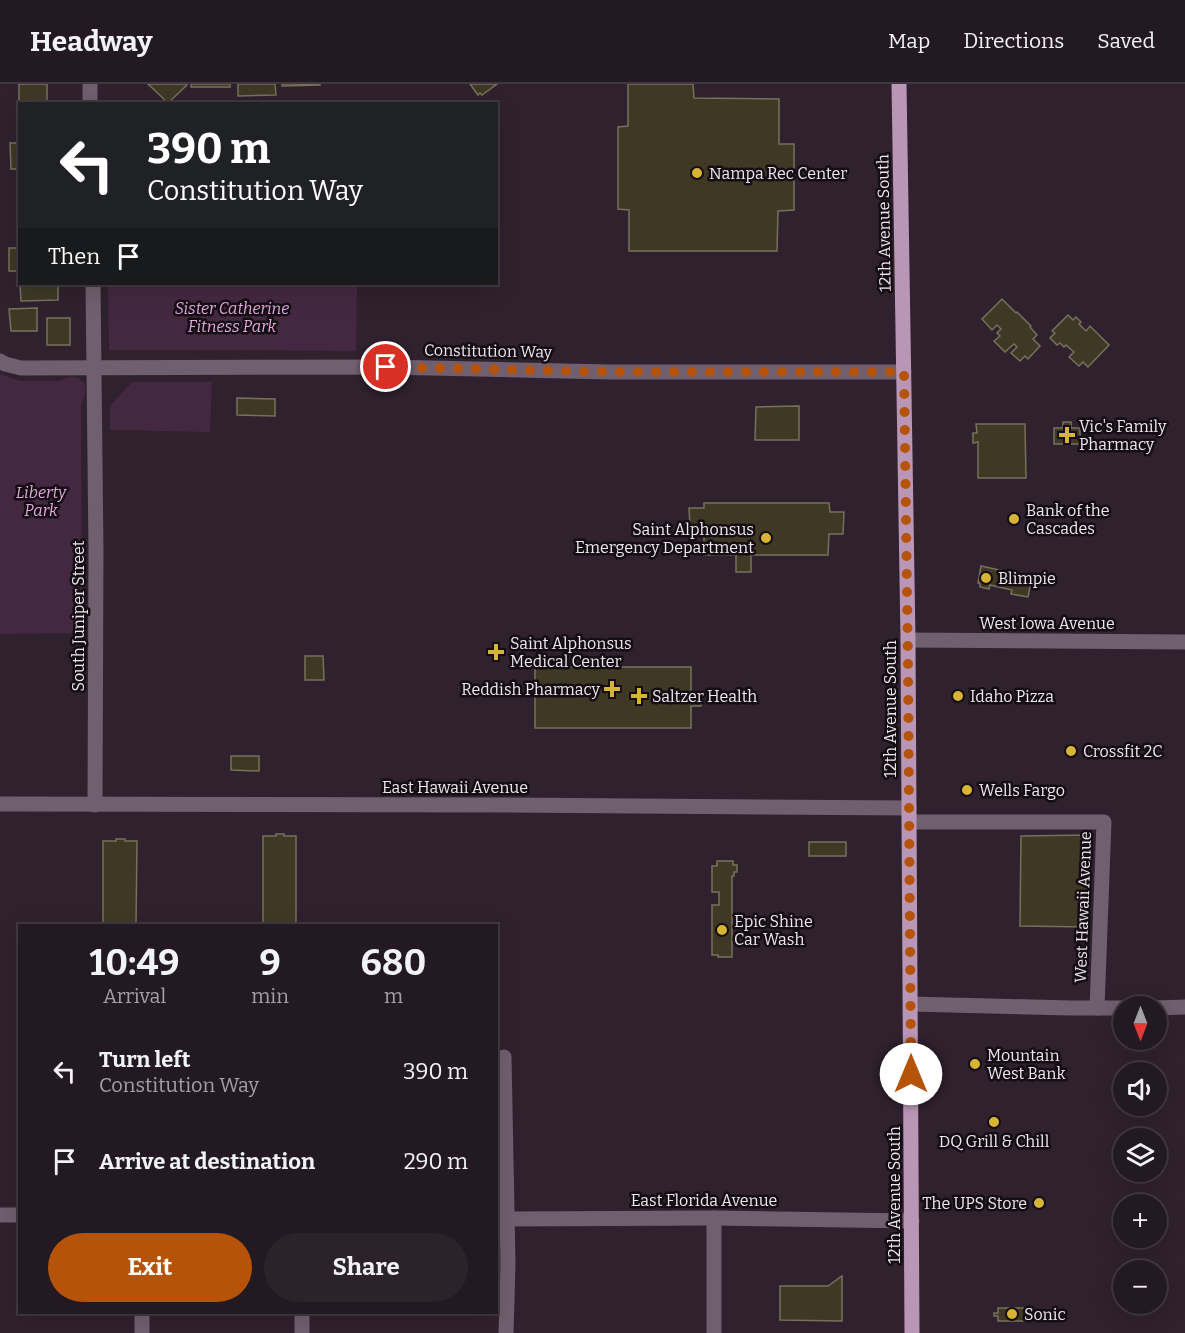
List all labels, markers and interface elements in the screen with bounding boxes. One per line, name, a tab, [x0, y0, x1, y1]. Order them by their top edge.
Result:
text: Headway	[30, 25, 153, 58]
text: Map	[888, 28, 930, 54]
text: Directions	[963, 28, 1064, 54]
text: Saved	[1097, 28, 1155, 54]
text: 390 m	[147, 124, 270, 174]
icon: left	[48, 126, 126, 204]
street label: 12th Avenue South	[873, 154, 895, 292]
place label: Nampa Rec Center	[709, 164, 847, 183]
marker: Nampa Rec Center	[690, 166, 704, 180]
text: Constitution Way	[147, 175, 363, 207]
icon: arrive	[112, 240, 145, 273]
text: Then	[48, 243, 100, 270]
park label: Sister Catherine Fitness Park	[175, 299, 289, 336]
street label: Constitution Way	[424, 340, 553, 362]
pin	[360, 341, 411, 392]
icon: arrive	[369, 350, 402, 383]
place label: Vic's Family Pharmacy	[1079, 417, 1167, 454]
marker: Vic's Family Pharmacy	[1060, 428, 1074, 442]
park label: Liberty Park	[16, 483, 67, 520]
place label: Bank of the Cascades	[1026, 501, 1109, 538]
marker: Bank of the Cascades	[1007, 512, 1021, 526]
place label: Saint Alphonsus Emergency Department	[575, 520, 754, 557]
marker: Saint Alphonsus Emergency Department	[759, 531, 773, 545]
street label: South Juniper Street	[69, 540, 88, 691]
place label: Blimpie	[998, 569, 1056, 588]
marker: Blimpie	[979, 571, 993, 585]
street label: West Iowa Avenue	[979, 614, 1115, 633]
place label: Saint Alphonsus Medical Center	[510, 634, 632, 671]
street label: 12th Avenue South	[881, 640, 900, 778]
marker: Saint Alphonsus Medical Center	[487, 643, 505, 661]
place label: Reddish Pharmacy	[461, 680, 601, 699]
marker: Reddish Pharmacy	[605, 682, 619, 696]
marker: Saltzer Health	[630, 687, 648, 705]
place label: Saltzer Health	[652, 687, 757, 706]
place label: Idaho Pizza	[970, 687, 1054, 706]
marker: Idaho Pizza	[951, 689, 965, 703]
place label: Crossfit 2C	[1083, 742, 1163, 761]
marker: Crossfit 2C	[1064, 744, 1078, 758]
street label: East Hawaii Avenue	[382, 778, 528, 797]
place label: Wells Fargo	[979, 781, 1065, 800]
marker: Wells Fargo	[960, 783, 974, 797]
street label: West Hawaii Avenue	[1071, 831, 1095, 983]
place label: Epic Shine Car Wash	[734, 912, 813, 949]
marker: Epic Shine Car Wash	[715, 923, 729, 937]
text: 10:49	[90, 941, 180, 985]
text: 9	[259, 941, 281, 985]
text: 680	[361, 941, 426, 985]
text: Arrival	[103, 984, 166, 1008]
text: min	[251, 984, 289, 1008]
text: m	[384, 984, 403, 1008]
north arrow	[1113, 996, 1167, 1050]
map controls	[1113, 996, 1167, 1314]
position arrow	[879, 1042, 943, 1106]
text: Turn left	[99, 1046, 191, 1073]
place label: Mountain West Bank	[987, 1046, 1066, 1083]
icon: left	[48, 1055, 81, 1088]
marker: Mountain West Bank	[968, 1057, 982, 1071]
text: 390 m	[403, 1058, 468, 1085]
button: sound	[1113, 1062, 1167, 1116]
text: Constitution Way	[99, 1073, 259, 1097]
marker: DQ Grill & Chill	[987, 1115, 1001, 1129]
street label: 12th Avenue South	[885, 1126, 904, 1264]
button: layers	[1113, 1128, 1167, 1182]
place label: DQ Grill & Chill	[939, 1132, 1050, 1151]
icon: arrive	[48, 1145, 81, 1178]
text: Arrive at destination	[99, 1148, 315, 1175]
text: 290 m	[404, 1148, 468, 1175]
street label: East Florida Avenue	[631, 1191, 777, 1210]
place label: The UPS Store	[922, 1194, 1027, 1213]
button: +	[1113, 1194, 1167, 1248]
marker: The UPS Store	[1032, 1196, 1046, 1210]
button: Exit	[48, 1233, 252, 1302]
button: Share	[264, 1233, 468, 1302]
button: −	[1113, 1260, 1167, 1314]
place label: Sonic	[1024, 1305, 1066, 1324]
marker: Sonic	[1005, 1307, 1019, 1321]

